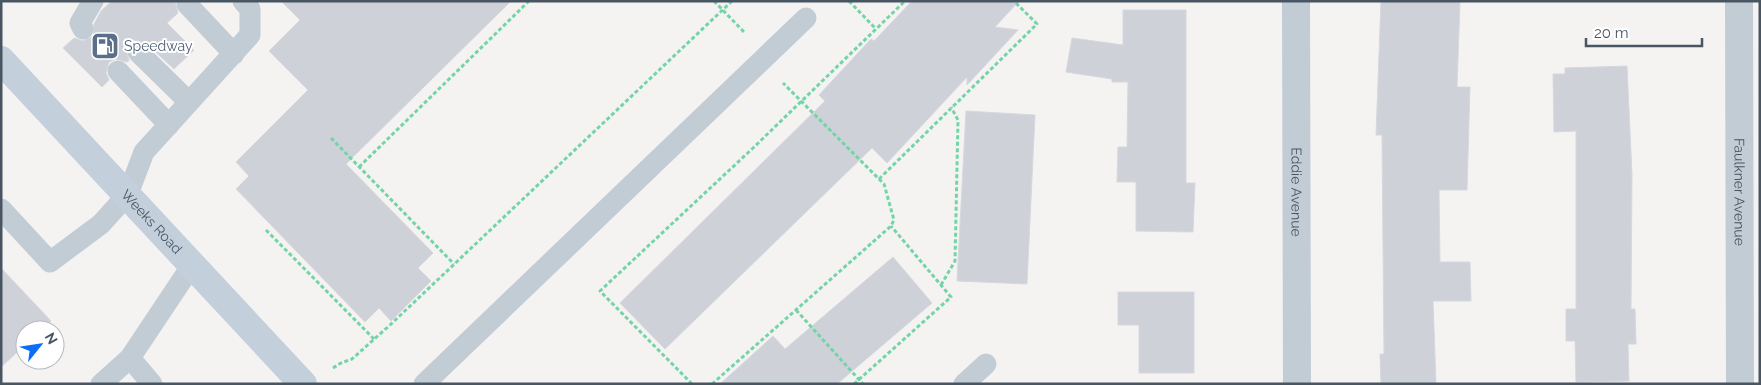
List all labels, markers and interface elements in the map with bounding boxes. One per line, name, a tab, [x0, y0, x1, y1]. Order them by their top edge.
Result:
scale bar	[1586, 15, 1702, 47]
text: 20 m	[1594, 24, 1629, 42]
fuel station icon: Speedway	[90, 31, 120, 61]
place label: Speedway	[124, 38, 193, 54]
street label: Faulkner Avenue	[1731, 138, 1748, 246]
street label: Eddie Avenue	[1288, 147, 1305, 237]
street label: Weeks Road	[118, 186, 185, 257]
north arrow	[15, 320, 65, 370]
text: N	[42, 330, 61, 347]

